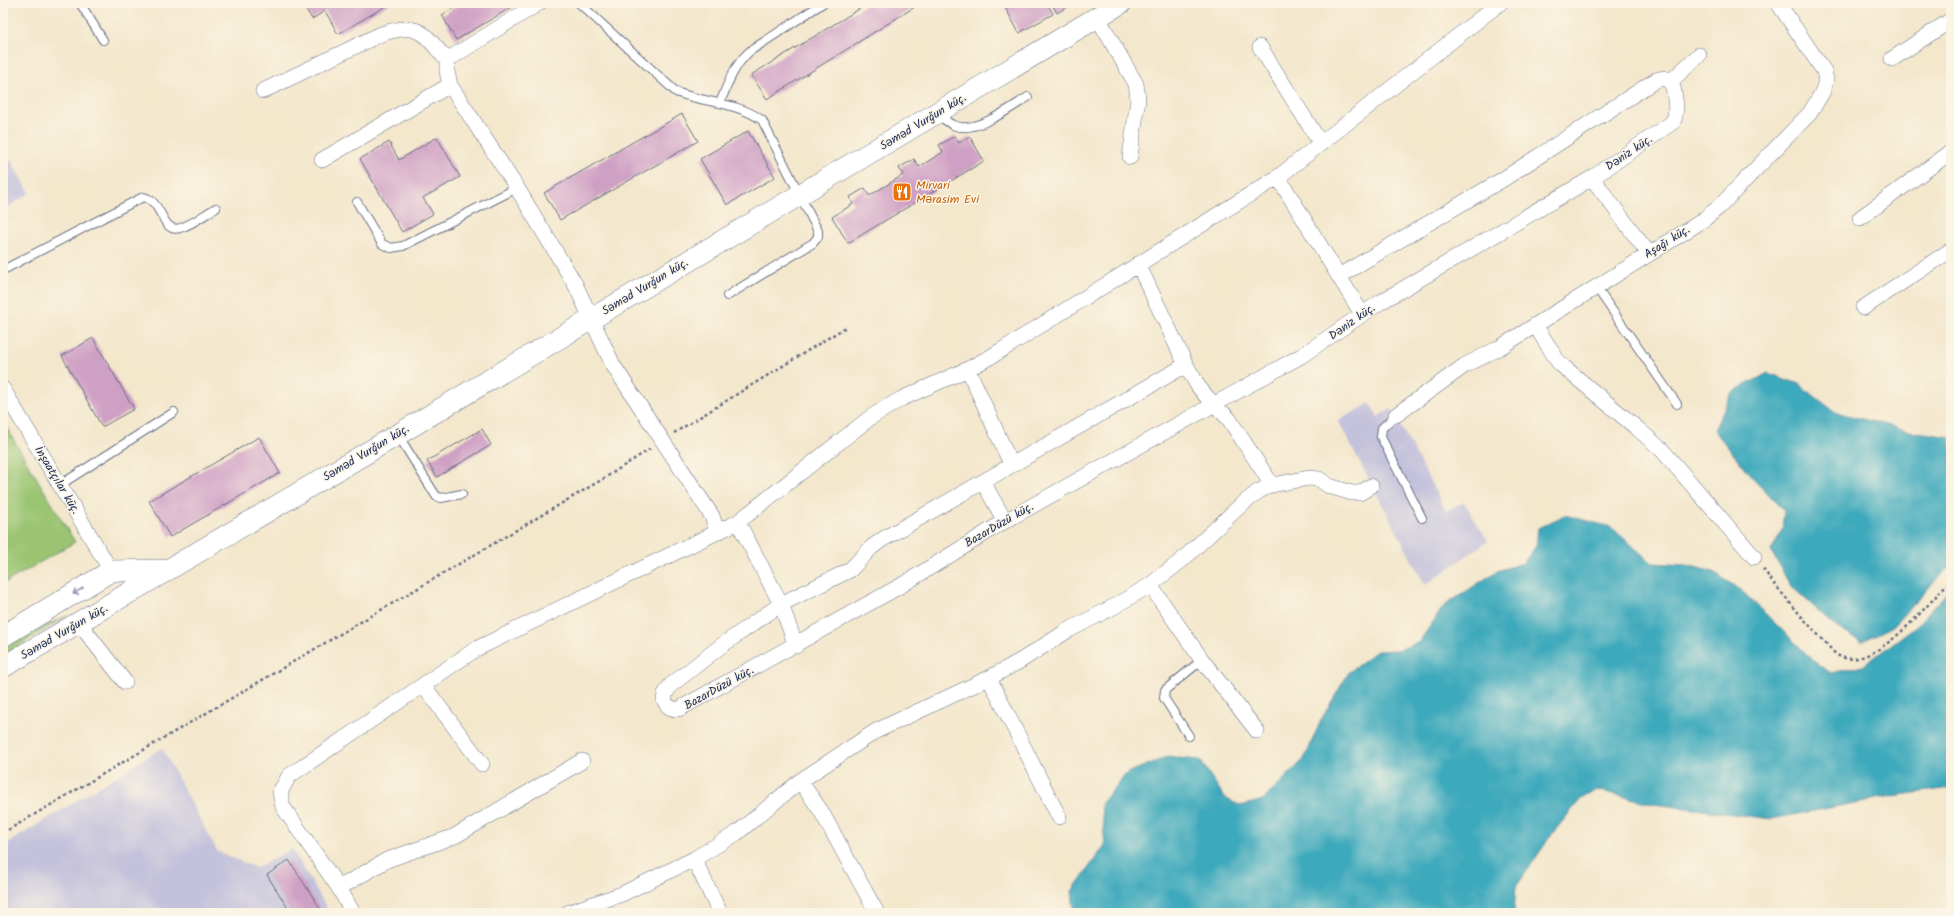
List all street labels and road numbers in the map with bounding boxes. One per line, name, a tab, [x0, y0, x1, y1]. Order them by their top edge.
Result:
street label: Səməd Vurğun küç.	[876, 88, 970, 155]
street label: Dəniz küç.	[1602, 130, 1657, 176]
street label: Aşağı küç.	[1640, 220, 1694, 264]
street label: Səməd Vurğun küç.	[598, 253, 692, 320]
street label: Dəniz küç.	[1325, 299, 1379, 345]
street label: Səməd Vurğun küç.	[319, 419, 413, 486]
street label: İnşaatçılar küç.	[29, 442, 85, 518]
street label: BazarDüzü küç.	[961, 497, 1037, 552]
street label: Səməd Vurğun küç.	[17, 599, 111, 665]
street label: BazarDüzü küç.	[681, 661, 757, 715]

